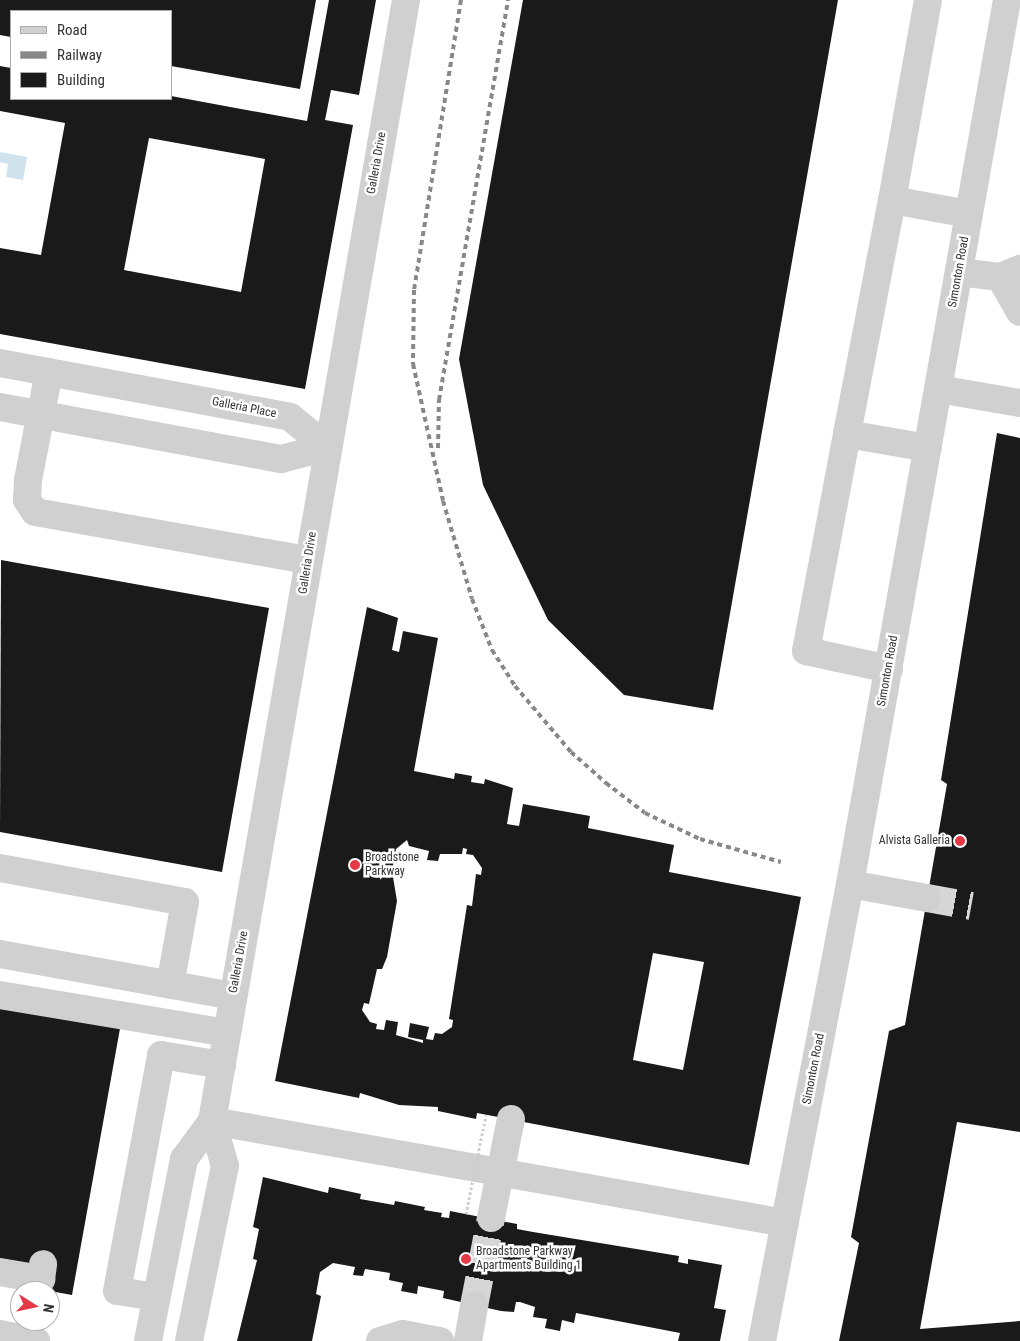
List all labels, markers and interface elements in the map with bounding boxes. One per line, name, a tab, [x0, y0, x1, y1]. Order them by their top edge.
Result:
legend	[10, 10, 172, 100]
text: Road	[57, 21, 87, 39]
text: Railway	[57, 46, 102, 64]
text: Building	[57, 71, 105, 89]
street label: Galleria Drive	[364, 131, 390, 195]
street label: Simonton Road	[946, 235, 972, 309]
street label: Galleria Place	[211, 395, 277, 421]
street label: Galleria Drive	[296, 531, 320, 595]
street label: Simonton Road	[875, 634, 901, 708]
place label: Alvista Galleria	[879, 834, 950, 848]
marker: Alvista Galleria	[954, 835, 966, 847]
place label: Broadstone Parkway	[365, 851, 419, 879]
marker: Broadstone Parkway	[349, 859, 361, 871]
street label: Galleria Drive	[226, 930, 252, 994]
street label: Simonton Road	[800, 1032, 828, 1106]
place label: Broadstone Parkway Apartments Building 1	[476, 1245, 581, 1273]
marker: Broadstone Parkway Apartments Building 1	[460, 1253, 472, 1265]
north arrow	[10, 1281, 60, 1331]
text: N	[40, 1303, 57, 1314]

